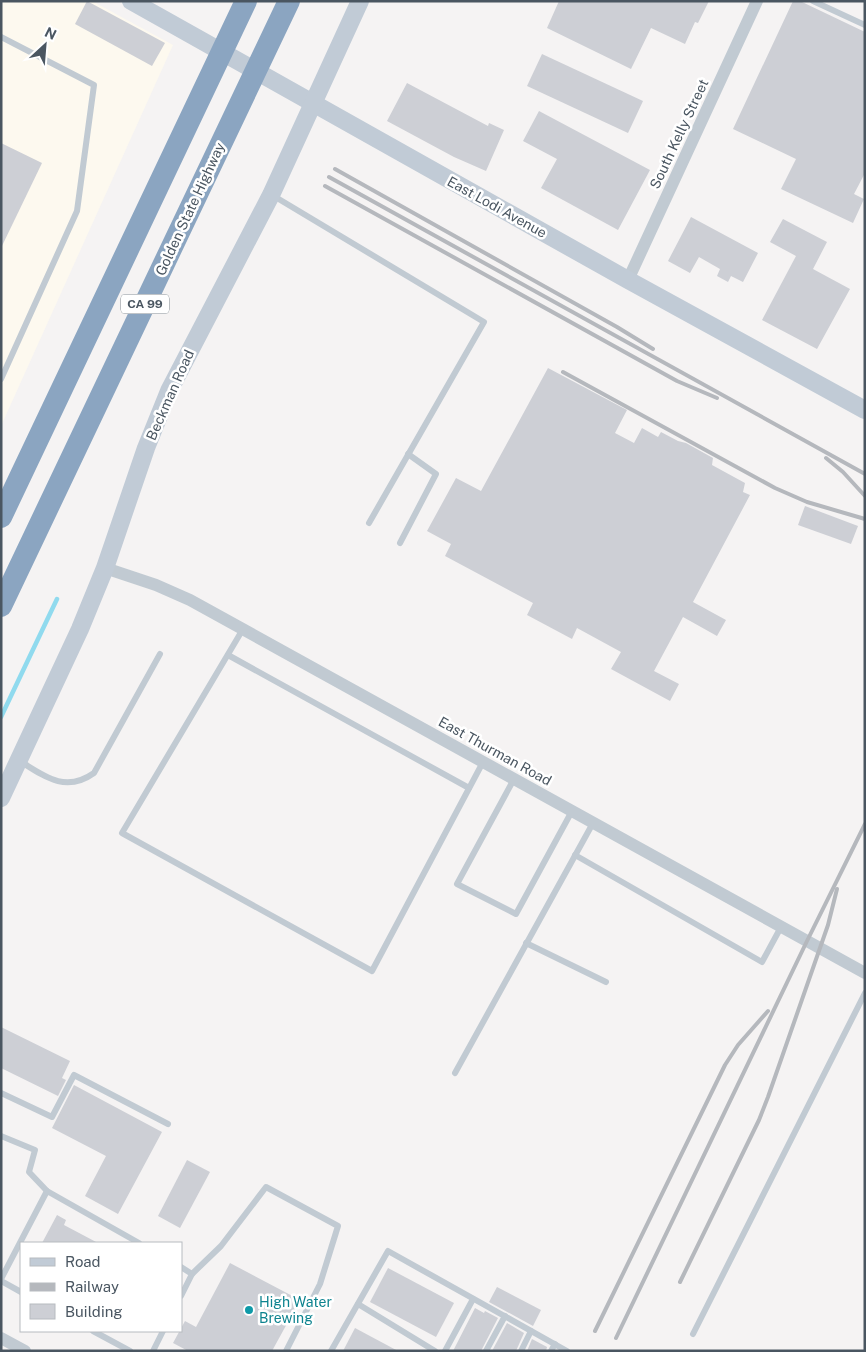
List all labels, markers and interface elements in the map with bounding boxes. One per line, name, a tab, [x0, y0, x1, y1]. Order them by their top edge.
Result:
north arrow	[20, 20, 70, 70]
text: N	[42, 24, 59, 43]
street label: South Kelly Street	[647, 77, 711, 191]
street label: Golden State Highway	[152, 140, 228, 278]
street label: East Lodi Avenue	[445, 173, 550, 241]
road number: CA 99	[121, 294, 169, 314]
street label: Beckman Road	[143, 347, 197, 443]
street label: East Thurman Road	[436, 713, 554, 789]
legend	[20, 1242, 182, 1332]
text: Road	[65, 1253, 101, 1270]
text: Railway	[65, 1278, 119, 1295]
place label: High Water Brewing	[259, 1294, 332, 1326]
text: Building	[65, 1303, 123, 1320]
marker: High Water Brewing	[243, 1304, 255, 1316]

